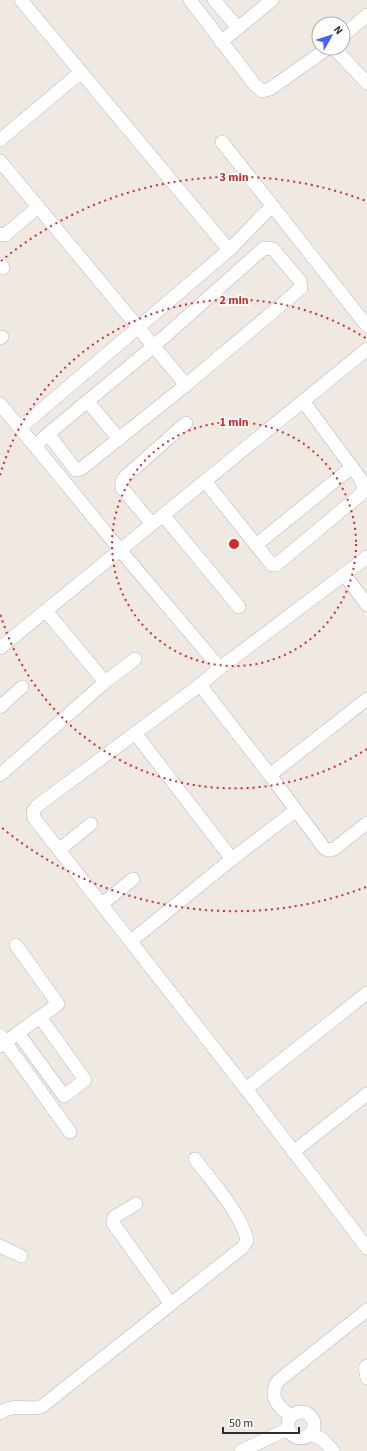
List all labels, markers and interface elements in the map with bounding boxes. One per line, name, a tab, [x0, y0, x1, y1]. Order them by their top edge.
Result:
north arrow	[311, 16, 351, 56]
text: N	[330, 22, 347, 38]
text: 3 min	[219, 169, 249, 186]
text: 2 min	[219, 292, 249, 309]
text: 1 min	[219, 414, 249, 431]
centre of rings	[227, 537, 241, 551]
scale bar	[223, 1409, 299, 1435]
text: 50 m	[229, 1415, 253, 1432]

